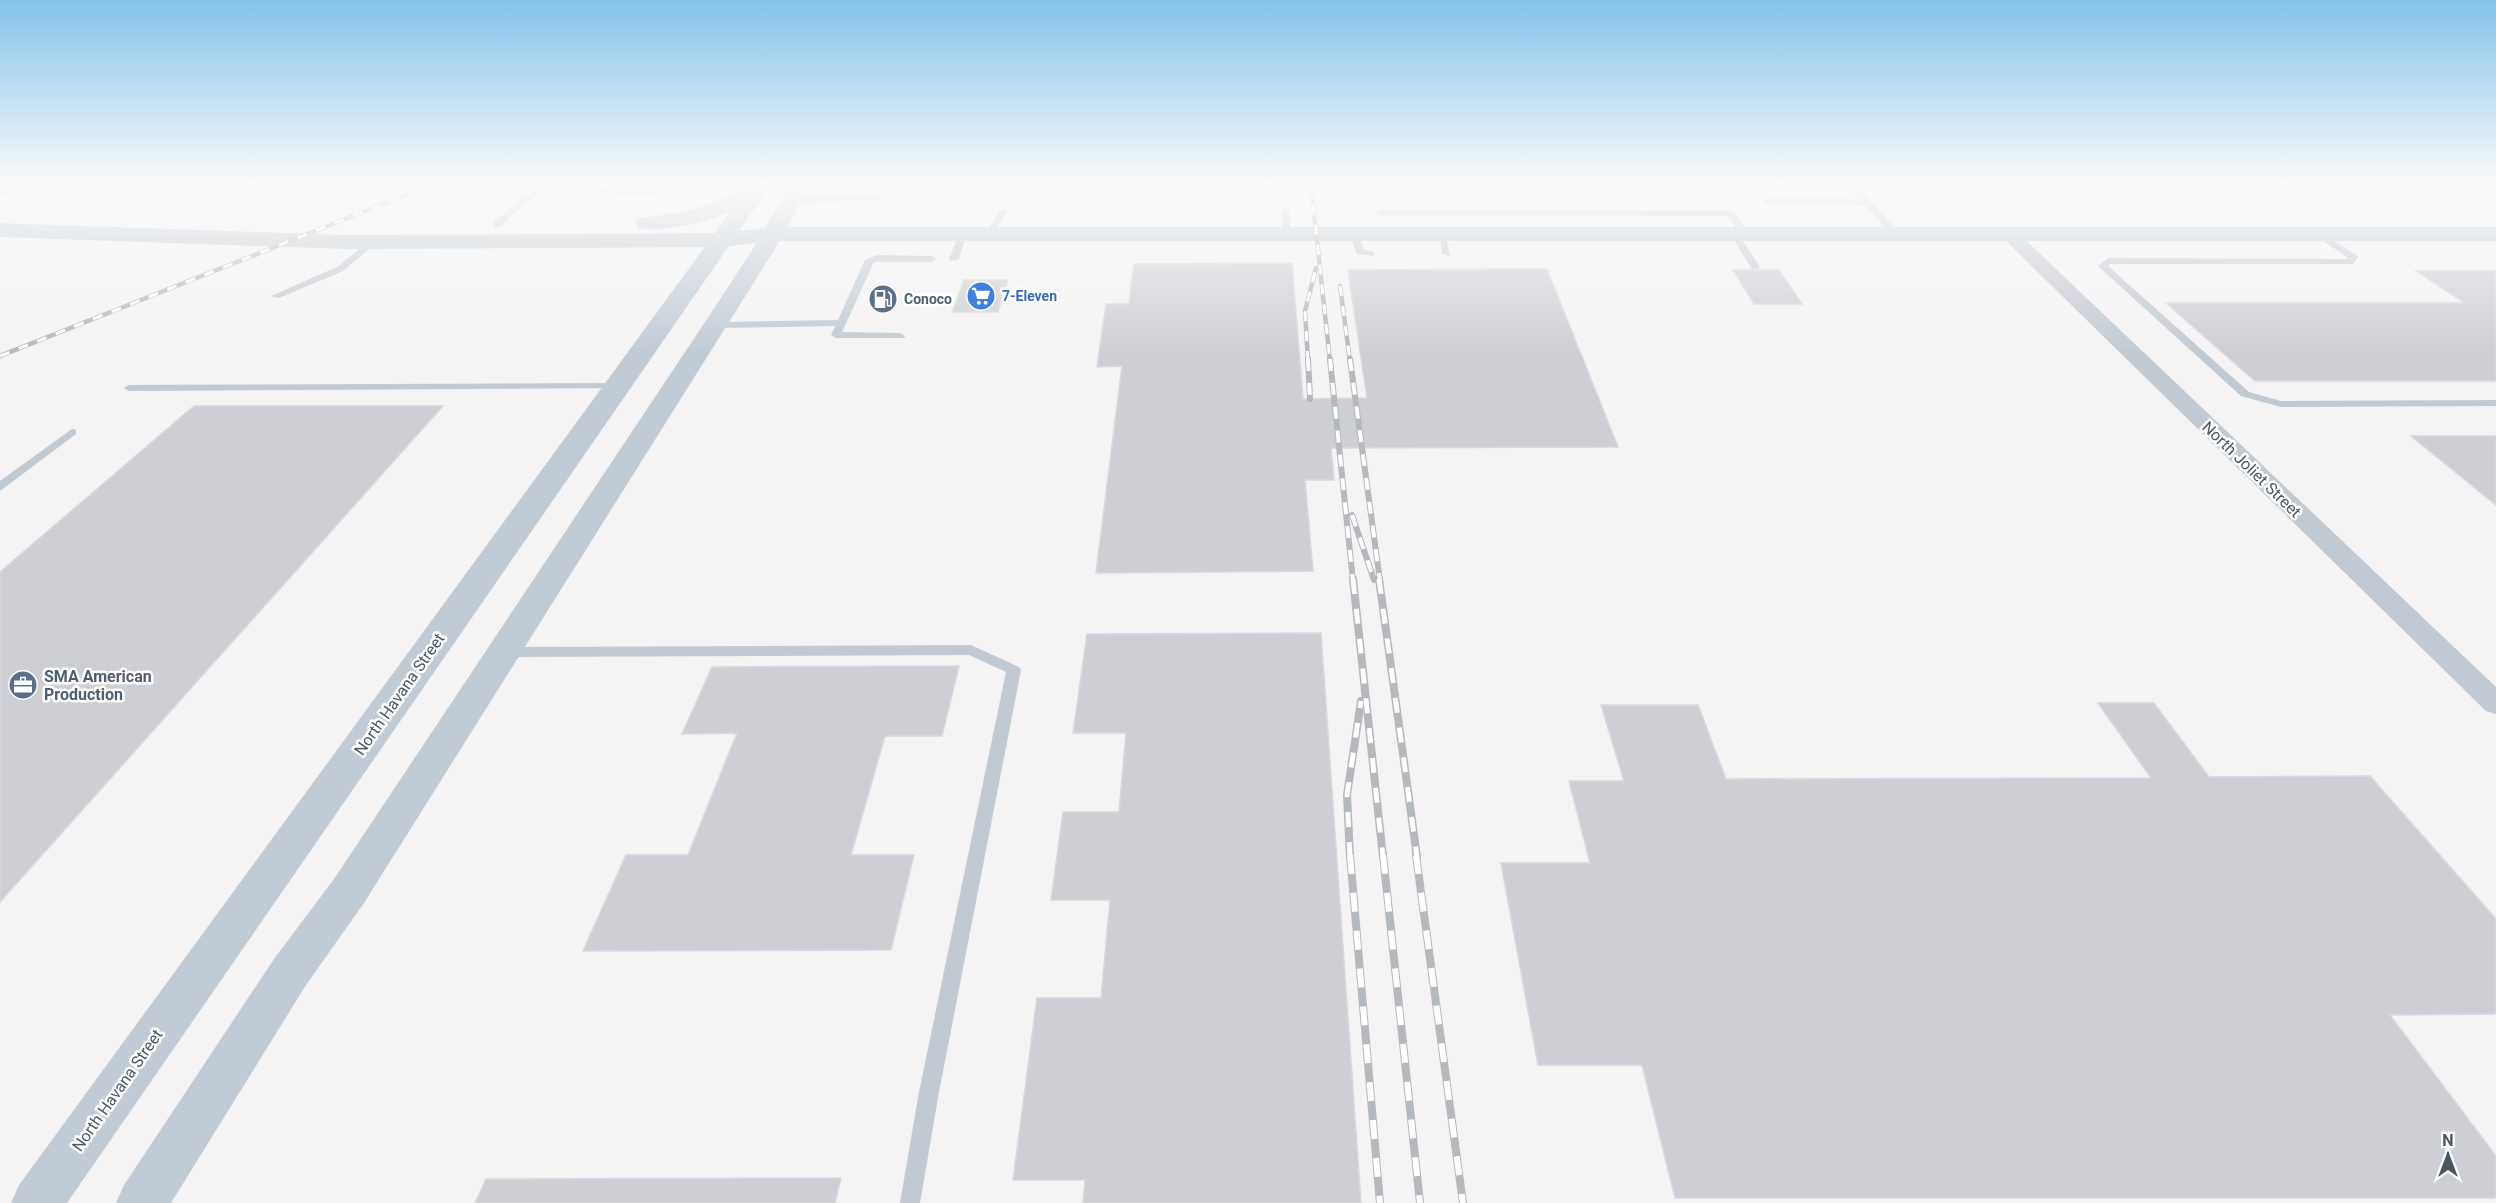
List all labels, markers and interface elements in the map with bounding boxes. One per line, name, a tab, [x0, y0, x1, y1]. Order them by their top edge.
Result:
supermarket icon: 7-Eleven	[965, 280, 997, 312]
fuel station icon: Conoco	[867, 283, 899, 315]
place label: 7-Eleven	[1002, 288, 1057, 304]
place label: Conoco	[904, 291, 952, 307]
street label: North Joliet Street	[2198, 417, 2305, 521]
street label: North Havana Street	[350, 630, 449, 759]
place label: SMA American Production	[44, 667, 152, 704]
office icon: SMA American Production	[7, 669, 39, 701]
street label: North Havana Street	[68, 1026, 167, 1155]
north arrow	[2418, 1125, 2478, 1185]
text: N	[2442, 1131, 2454, 1150]

